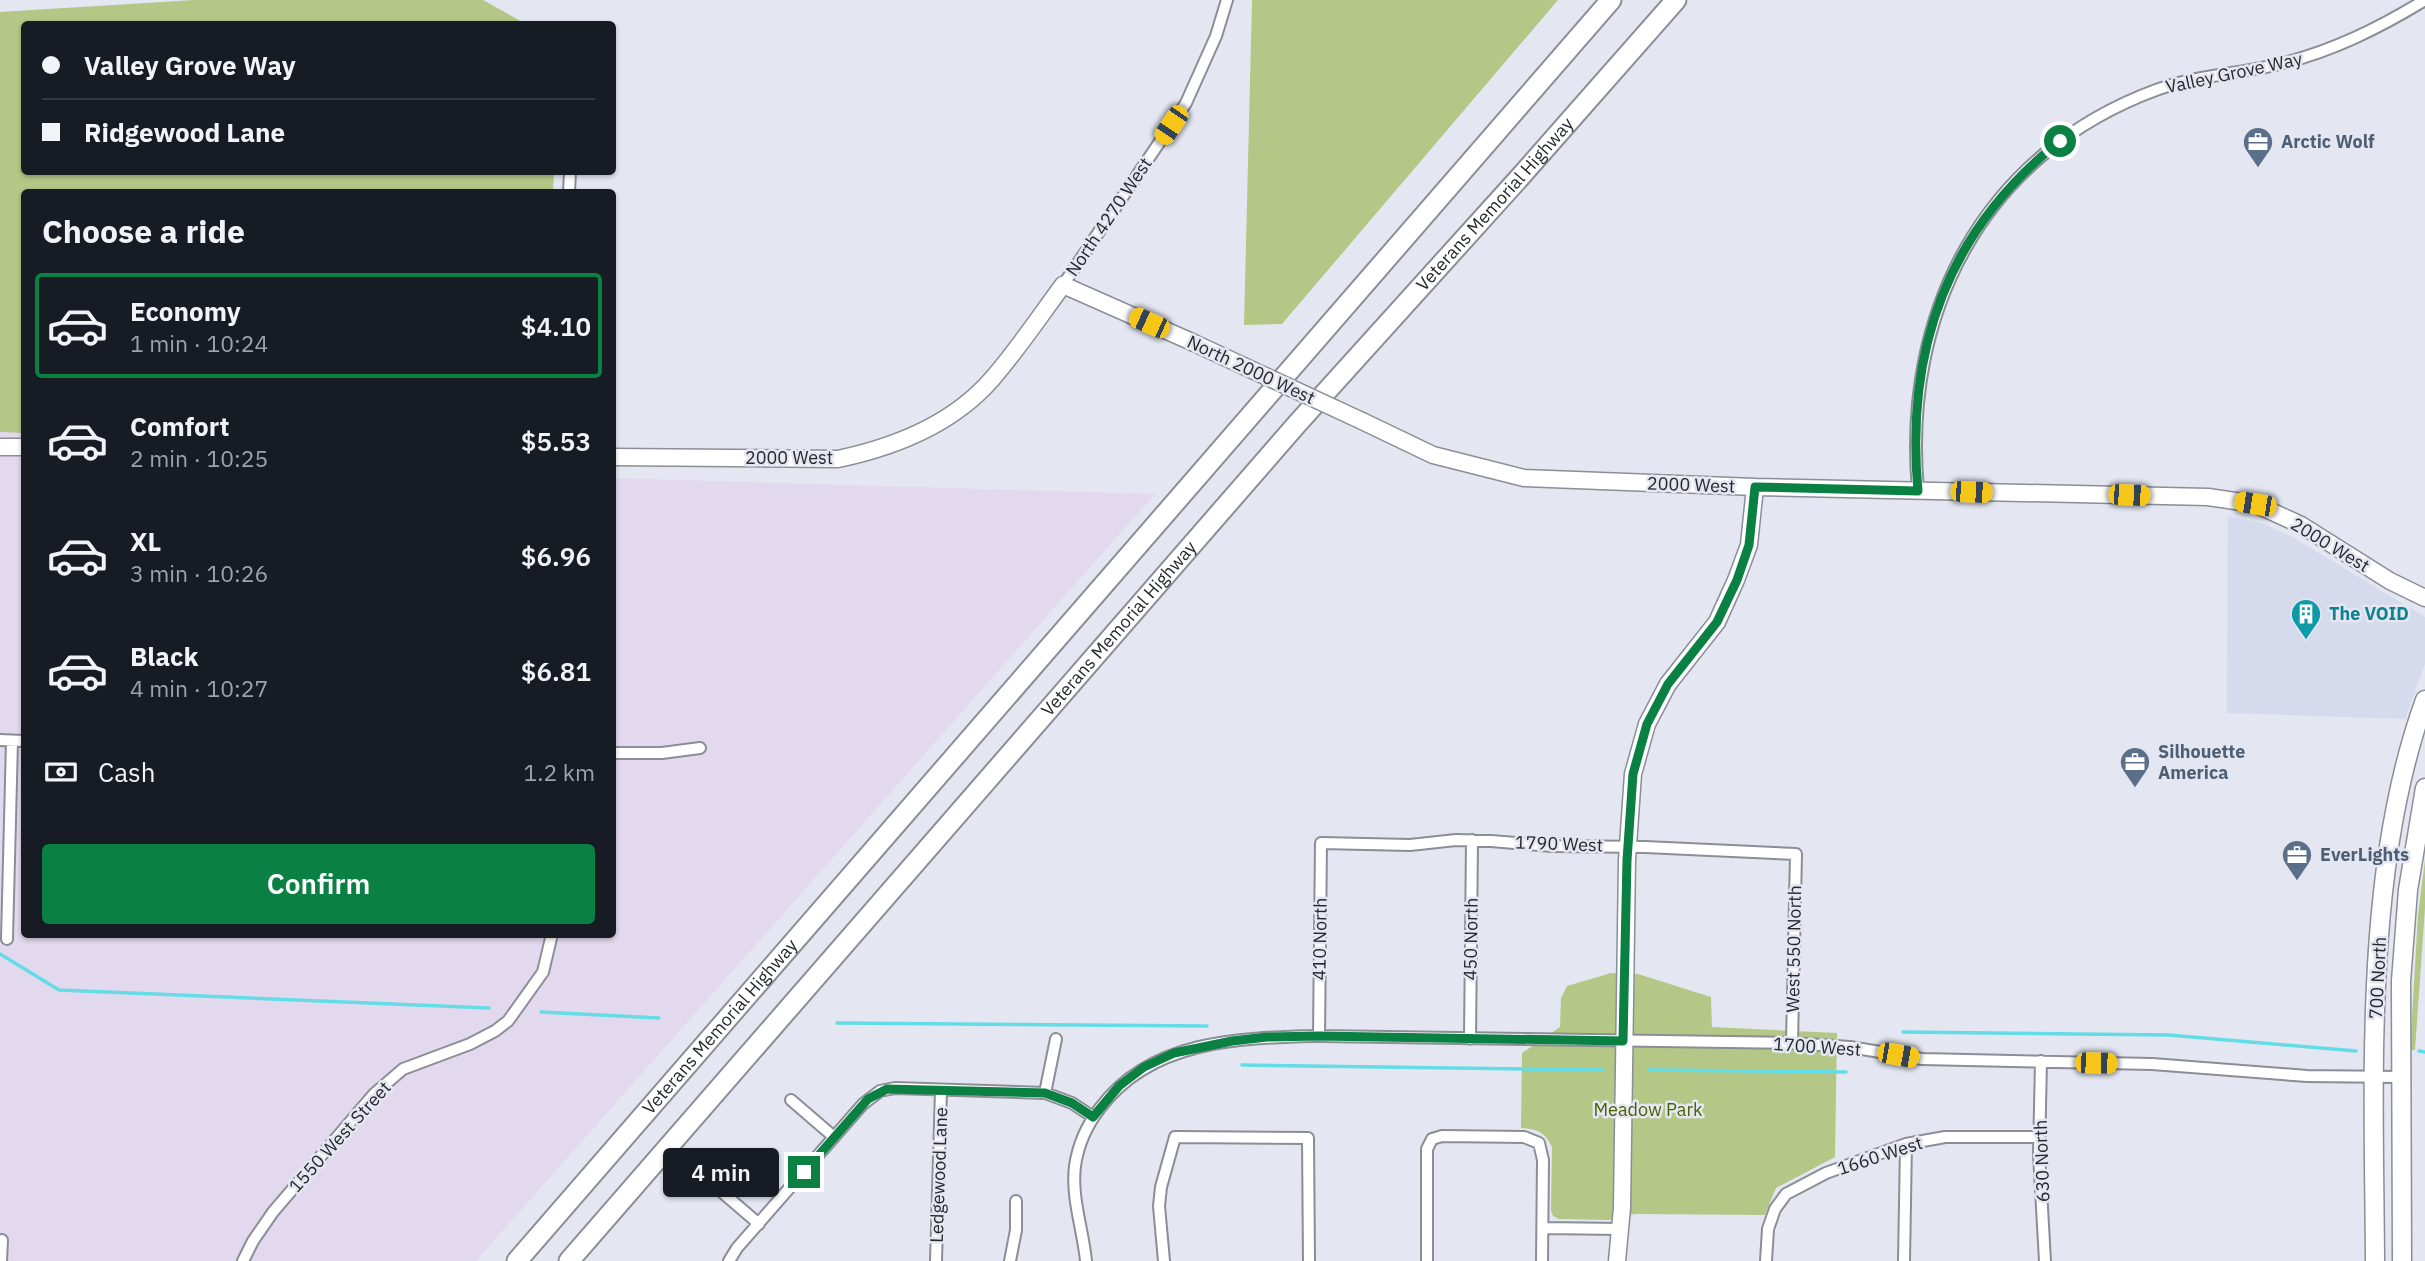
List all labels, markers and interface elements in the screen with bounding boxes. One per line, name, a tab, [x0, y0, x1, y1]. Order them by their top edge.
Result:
street label: Valley Grove Way	[2164, 47, 2304, 98]
text: Valley Grove Way	[84, 48, 296, 82]
car	[1151, 102, 1192, 148]
street label: Veterans Memorial Highway	[1411, 112, 1578, 295]
text: Ridgewood Lane	[84, 115, 285, 149]
route start	[2044, 125, 2076, 157]
office icon: Arctic Wolf	[2241, 125, 2275, 169]
place label: Arctic Wolf	[2281, 130, 2375, 153]
street label: North 4270 West	[1060, 153, 1157, 280]
text: Choose a ride	[42, 210, 245, 252]
icon: car	[46, 294, 109, 357]
text: Economy	[130, 294, 241, 328]
car	[1126, 305, 1173, 341]
text: $4.10	[521, 309, 591, 343]
text: 1 min · 10:24	[130, 328, 268, 358]
street label: North 2000 West	[1184, 330, 1319, 409]
icon: car	[46, 409, 109, 472]
text: Comfort	[130, 409, 229, 443]
text: $5.53	[521, 424, 591, 458]
text: 2 min · 10:25	[130, 443, 268, 473]
street label: 2000 West	[745, 446, 833, 469]
street label: 2000 West	[1647, 471, 1735, 498]
car	[1950, 481, 1993, 503]
car	[2108, 484, 2151, 506]
car	[2233, 490, 2278, 518]
street label: 2000 West	[2287, 512, 2374, 577]
icon: car	[46, 524, 109, 587]
text: XL	[130, 524, 161, 558]
street label: Veterans Memorial Highway	[1036, 536, 1201, 721]
text: $6.96	[521, 539, 591, 573]
text: 3 min · 10:26	[130, 558, 268, 588]
building icon: The VOID	[2289, 597, 2323, 641]
place label: The VOID	[2329, 602, 2409, 625]
icon: car	[46, 639, 109, 702]
text: Black	[130, 639, 198, 673]
text: $6.81	[521, 654, 591, 688]
text: 4 min · 10:27	[130, 673, 268, 703]
place label: Silhouette America	[2158, 740, 2245, 784]
office icon: Silhouette America	[2118, 745, 2152, 789]
icon: cash	[42, 753, 80, 791]
text: Cash	[98, 755, 155, 789]
text: 1.2 km	[524, 757, 595, 787]
street label: 1790 West	[1515, 830, 1603, 857]
office icon: EverLights	[2280, 838, 2314, 882]
place label: EverLights	[2320, 843, 2409, 866]
button: Confirm	[42, 844, 595, 924]
street label: West 550 North	[1781, 885, 1806, 1013]
street label: 410 North	[1307, 897, 1332, 981]
street label: 450 North	[1458, 897, 1483, 981]
street label: Veterans Memorial Highway	[637, 934, 802, 1119]
street label: 700 North	[2364, 936, 2391, 1020]
street label: 1700 West	[1772, 1032, 1862, 1061]
car	[1876, 1041, 1921, 1069]
car	[2075, 1052, 2118, 1074]
street label: 1550 West Street	[284, 1076, 396, 1197]
park label: Meadow Park	[1593, 1098, 1703, 1121]
street label: Ledgewood Lane	[925, 1107, 952, 1243]
street label: 630 North	[2029, 1119, 2054, 1203]
street label: 1660 West	[1834, 1131, 1925, 1180]
callout: 4 min	[664, 1148, 780, 1196]
route end	[788, 1156, 820, 1188]
text: 4 min	[691, 1157, 751, 1187]

